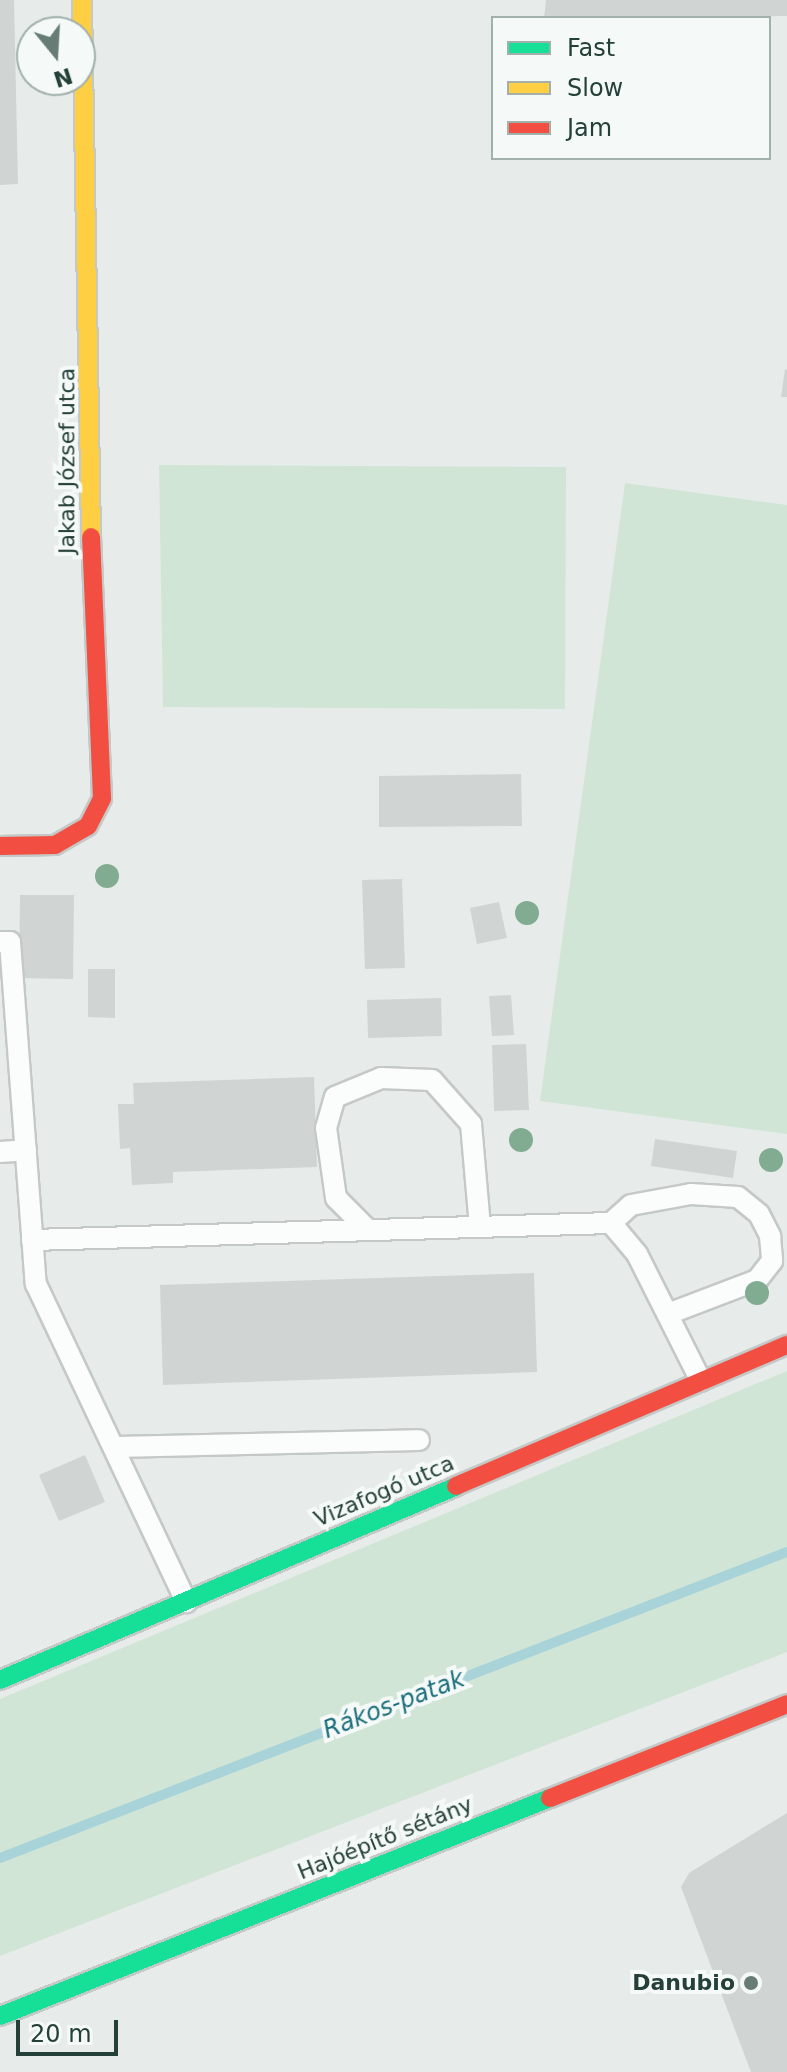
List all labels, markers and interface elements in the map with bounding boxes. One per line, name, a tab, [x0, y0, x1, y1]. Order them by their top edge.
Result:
north arrow	[16, 16, 96, 96]
legend	[491, 16, 771, 160]
text: Fast	[567, 34, 615, 62]
text: N	[50, 63, 76, 92]
text: Slow	[567, 74, 623, 102]
text: Jam	[567, 114, 612, 142]
street label: Jakab József utca	[54, 368, 80, 554]
street label: Vizafogó utca	[310, 1450, 458, 1532]
water label: Rákos-patak	[319, 1665, 469, 1745]
street label: Hajóépítő sétány	[294, 1791, 476, 1885]
place label: Danubio	[632, 1970, 735, 1996]
marker: Danubio	[742, 1974, 760, 1992]
scale bar	[20, 2004, 122, 2054]
text: 20 m	[30, 2020, 92, 2048]

